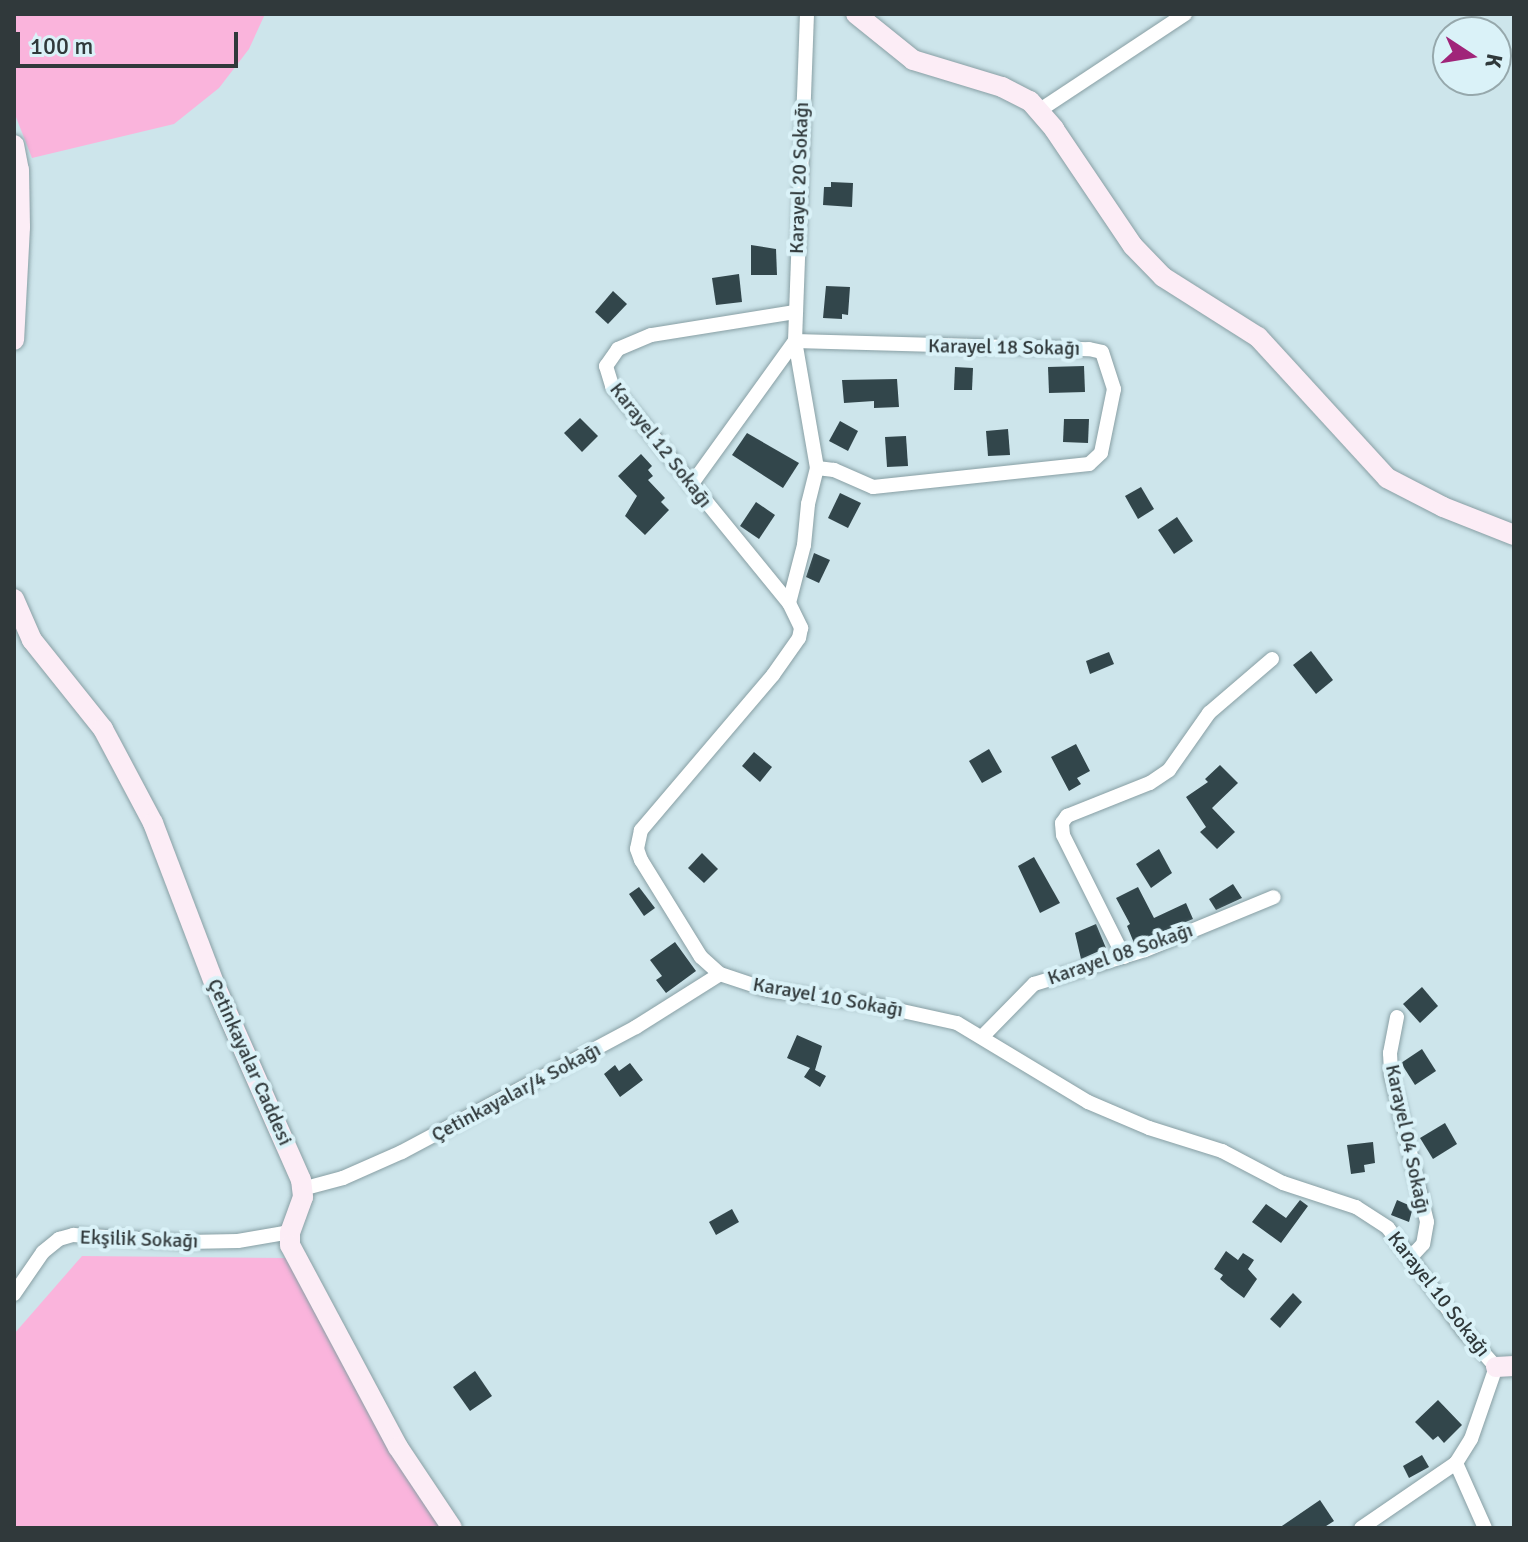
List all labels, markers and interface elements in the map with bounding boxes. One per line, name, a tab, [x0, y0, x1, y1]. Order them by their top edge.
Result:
scale bar	[20, 16, 242, 66]
north arrow	[1432, 16, 1512, 96]
text: 100 m	[30, 31, 93, 61]
text: K	[1479, 51, 1509, 70]
street label: Karayel 20 Sokağı	[784, 102, 814, 254]
street label: Karayel 18 Sokağı	[928, 334, 1080, 360]
street label: Karayel 12 Sokağı	[605, 378, 717, 512]
street label: Karayel 08 Sokağı	[1044, 918, 1196, 990]
street label: Karayel 10 Sokağı	[751, 972, 905, 1022]
street label: Çetinkayalar Caddesi	[202, 975, 298, 1149]
street label: Çetinkayalar/4 Sokağı	[427, 1037, 605, 1147]
street label: Karayel 04 Sokağı	[1380, 1062, 1436, 1216]
street label: Ekşilik Sokağı	[79, 1225, 199, 1253]
street label: Karayel 10 Sokağı	[1383, 1227, 1495, 1361]

